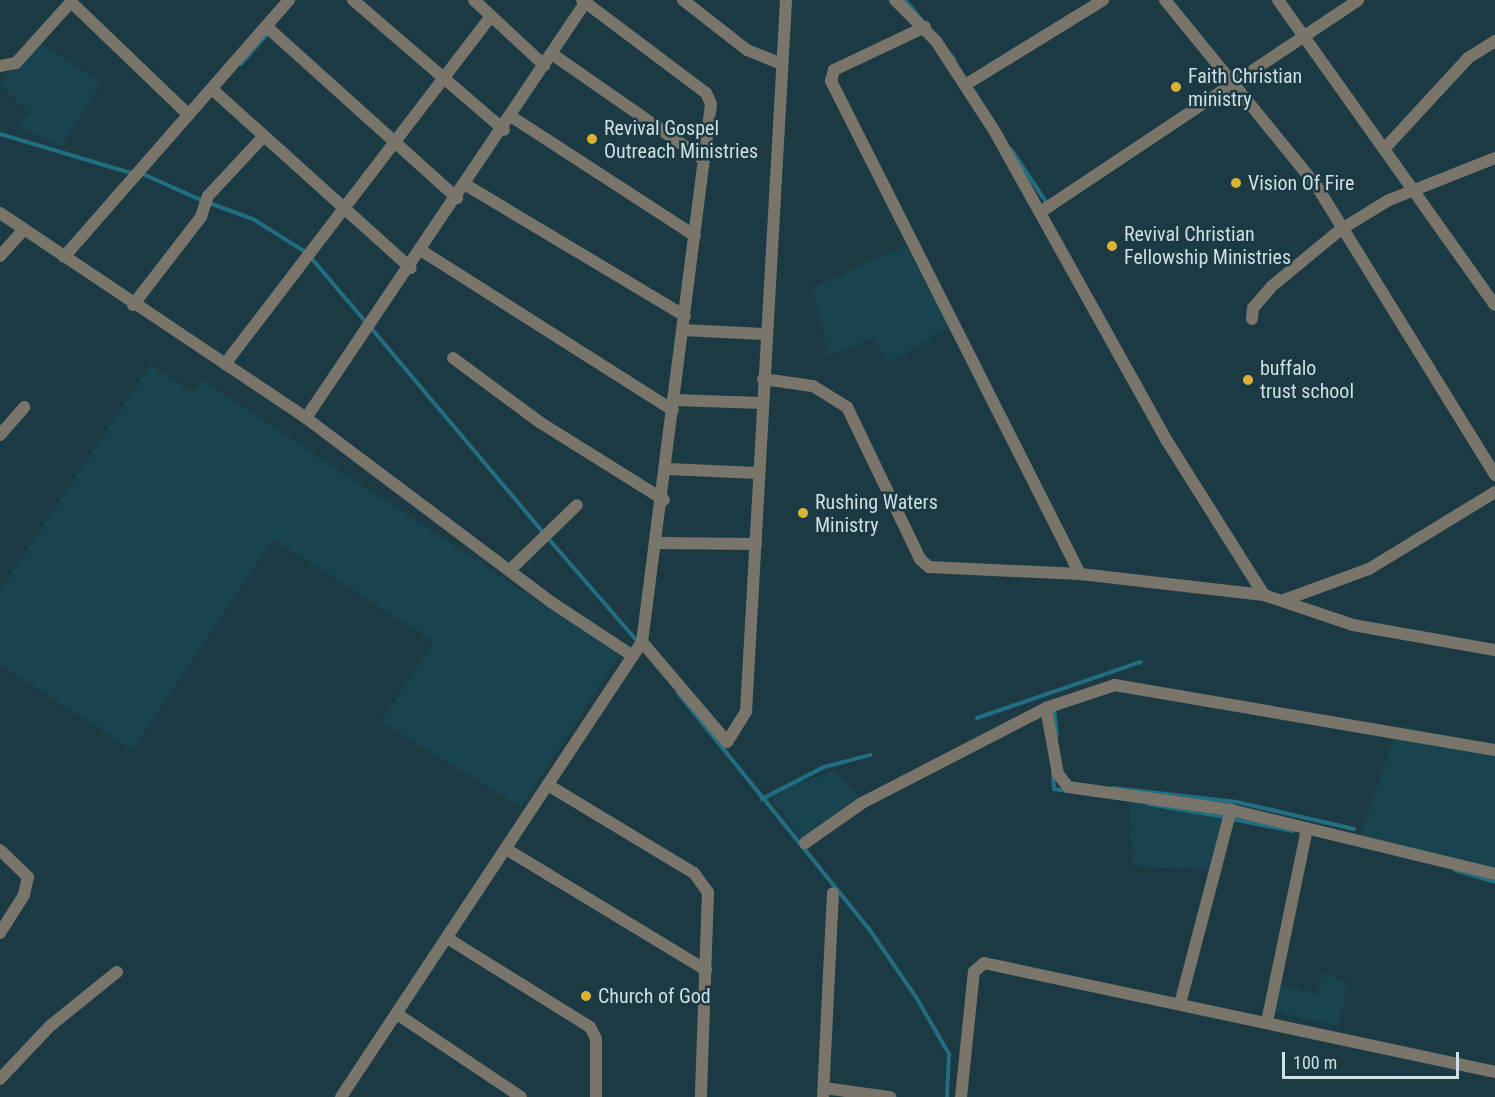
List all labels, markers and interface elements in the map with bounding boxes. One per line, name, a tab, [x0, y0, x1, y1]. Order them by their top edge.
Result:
place label: Faith Christian ministry	[1188, 64, 1302, 111]
marker: Faith Christian ministry	[1169, 80, 1183, 94]
place label: Revival Gospel Outreach Ministries	[604, 116, 758, 163]
marker: Revival Gospel Outreach Ministries	[585, 132, 599, 146]
place label: Vision Of Fire	[1248, 171, 1354, 195]
marker: Vision Of Fire	[1229, 176, 1243, 190]
place label: Revival Christian Fellowship Ministries	[1124, 222, 1291, 269]
marker: Revival Christian Fellowship Ministries	[1105, 239, 1119, 253]
place label: buffalo trust school	[1260, 356, 1354, 403]
marker: buffalo trust school	[1241, 373, 1255, 387]
place label: Rushing Waters Ministry	[815, 490, 938, 537]
marker: Rushing Waters Ministry	[796, 506, 810, 520]
place label: Church of God	[598, 984, 711, 1008]
marker: Church of God	[579, 989, 593, 1003]
scale bar	[1285, 1040, 1462, 1078]
text: 100 m	[1293, 1052, 1337, 1073]

